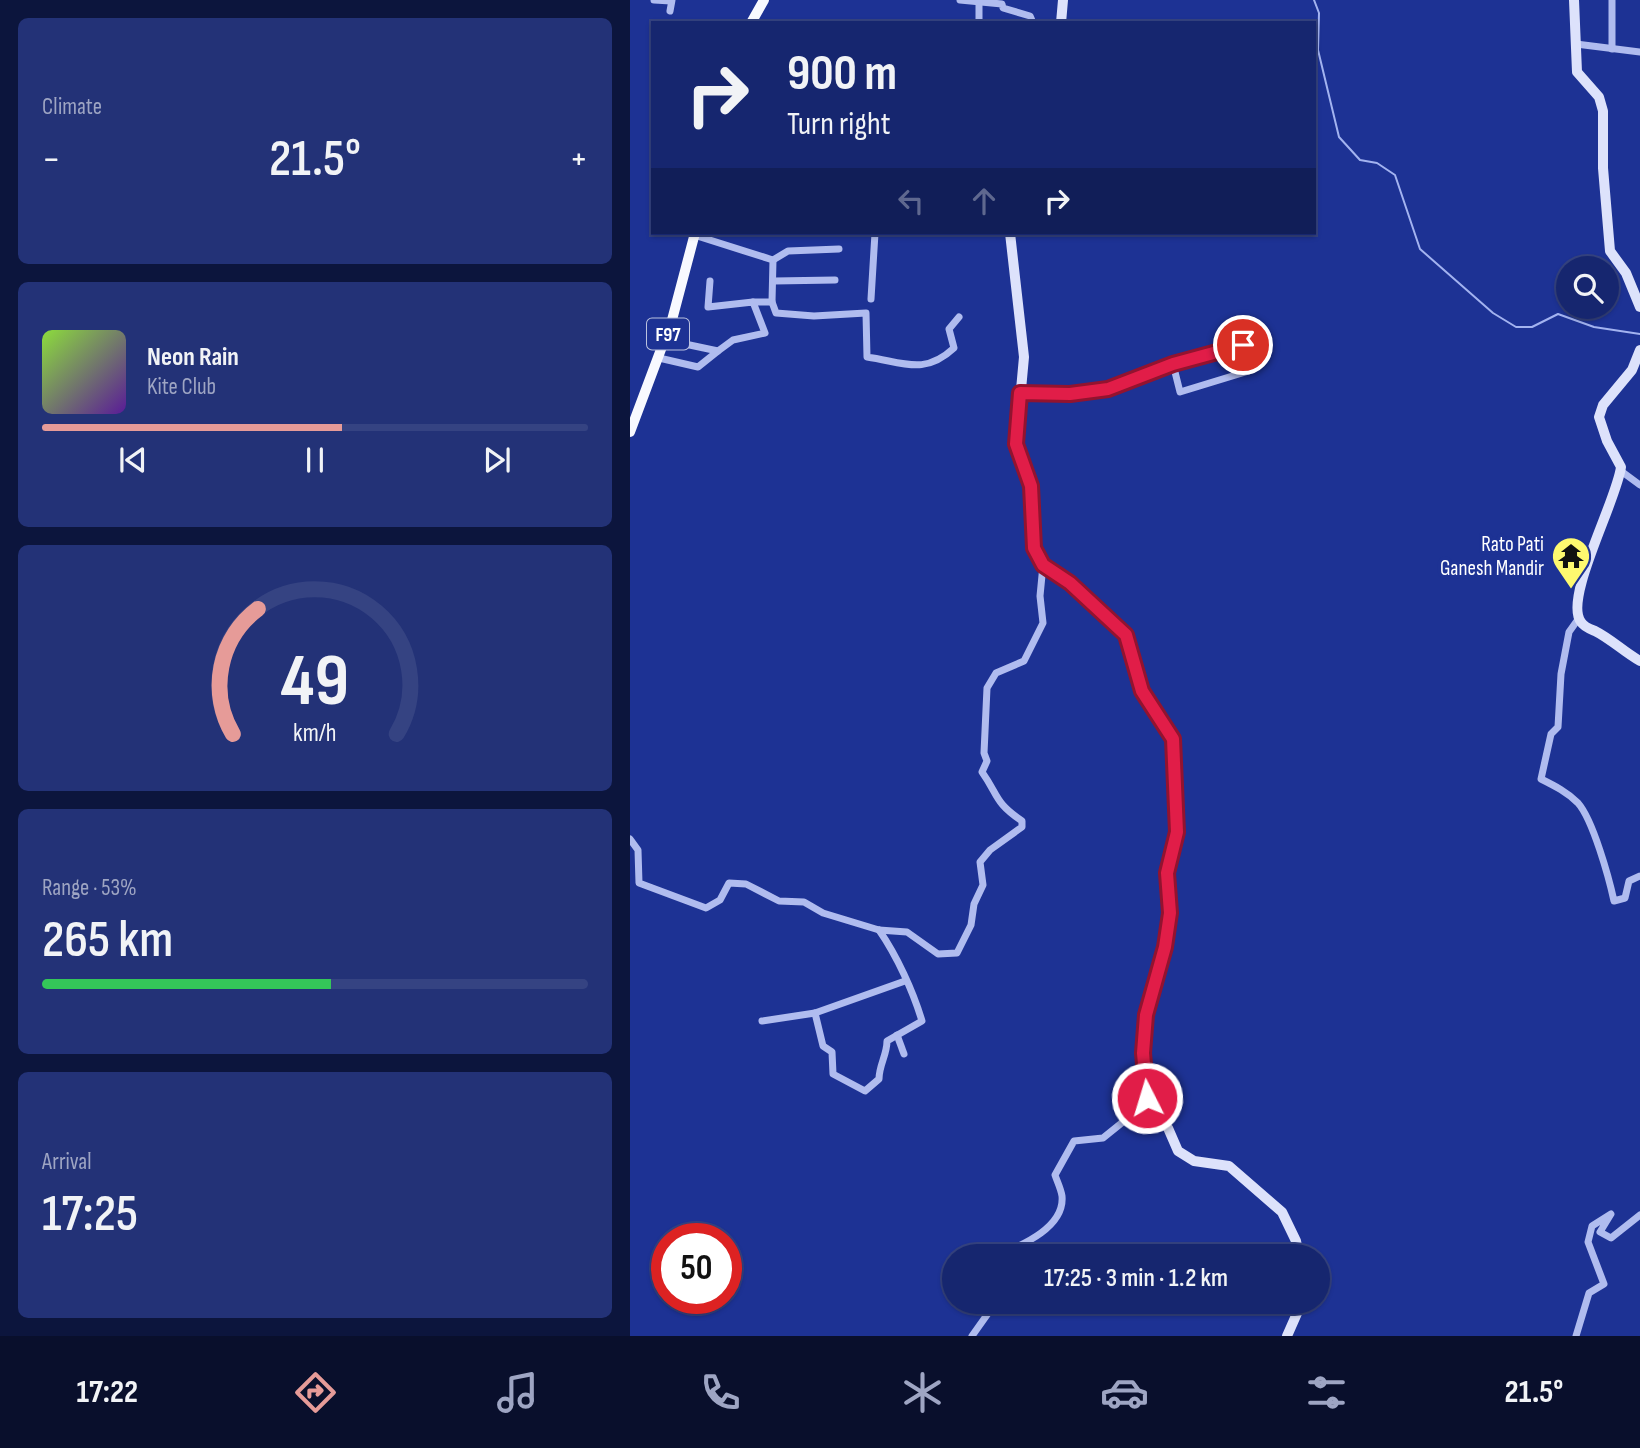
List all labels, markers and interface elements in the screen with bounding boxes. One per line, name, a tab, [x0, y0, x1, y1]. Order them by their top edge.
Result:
text: 900 m	[787, 45, 897, 104]
icon: right	[672, 49, 763, 140]
text: Climate	[42, 93, 102, 121]
text: Turn right	[787, 105, 891, 144]
text: 21.5°	[269, 128, 361, 191]
text: −	[42, 137, 61, 182]
text: +	[569, 137, 588, 182]
icon: left	[892, 182, 930, 220]
icon: ahead	[965, 182, 1003, 220]
icon: right	[1038, 182, 1076, 220]
map controls	[1556, 256, 1619, 319]
button: search	[1556, 256, 1619, 319]
pin	[1213, 315, 1273, 375]
road number: F97	[647, 318, 689, 350]
icon: arrive	[1224, 326, 1262, 364]
text: Neon Rain	[147, 342, 239, 373]
text: Kite Club	[147, 373, 216, 401]
icon: previous	[114, 441, 152, 479]
icon: pause	[296, 441, 334, 479]
icon: next	[478, 441, 516, 479]
place label: Rato Pati Ganesh Mandir	[1440, 532, 1544, 581]
temple icon: Rato Pati Ganesh Mandir	[1550, 535, 1592, 590]
text: 49	[281, 638, 349, 726]
text: km/h	[293, 718, 337, 749]
text: Range · 53%	[42, 874, 137, 902]
text: 265 km	[42, 909, 173, 972]
position arrow	[1110, 1061, 1184, 1135]
text: Arrival	[42, 1148, 91, 1176]
text: 17:25	[42, 1183, 138, 1246]
speed limit sign: 50	[651, 1223, 742, 1314]
text: 17:25 · 3 min · 1.2 km	[1044, 1263, 1228, 1294]
icon: directions	[291, 1368, 340, 1417]
icon: music	[493, 1368, 542, 1417]
icon: phone	[696, 1368, 745, 1417]
icon: climate	[898, 1368, 947, 1417]
icon: car	[1100, 1368, 1149, 1417]
icon: filters	[1302, 1368, 1351, 1417]
text: 17:22	[77, 1373, 138, 1412]
text: 21.5°	[1505, 1373, 1563, 1412]

